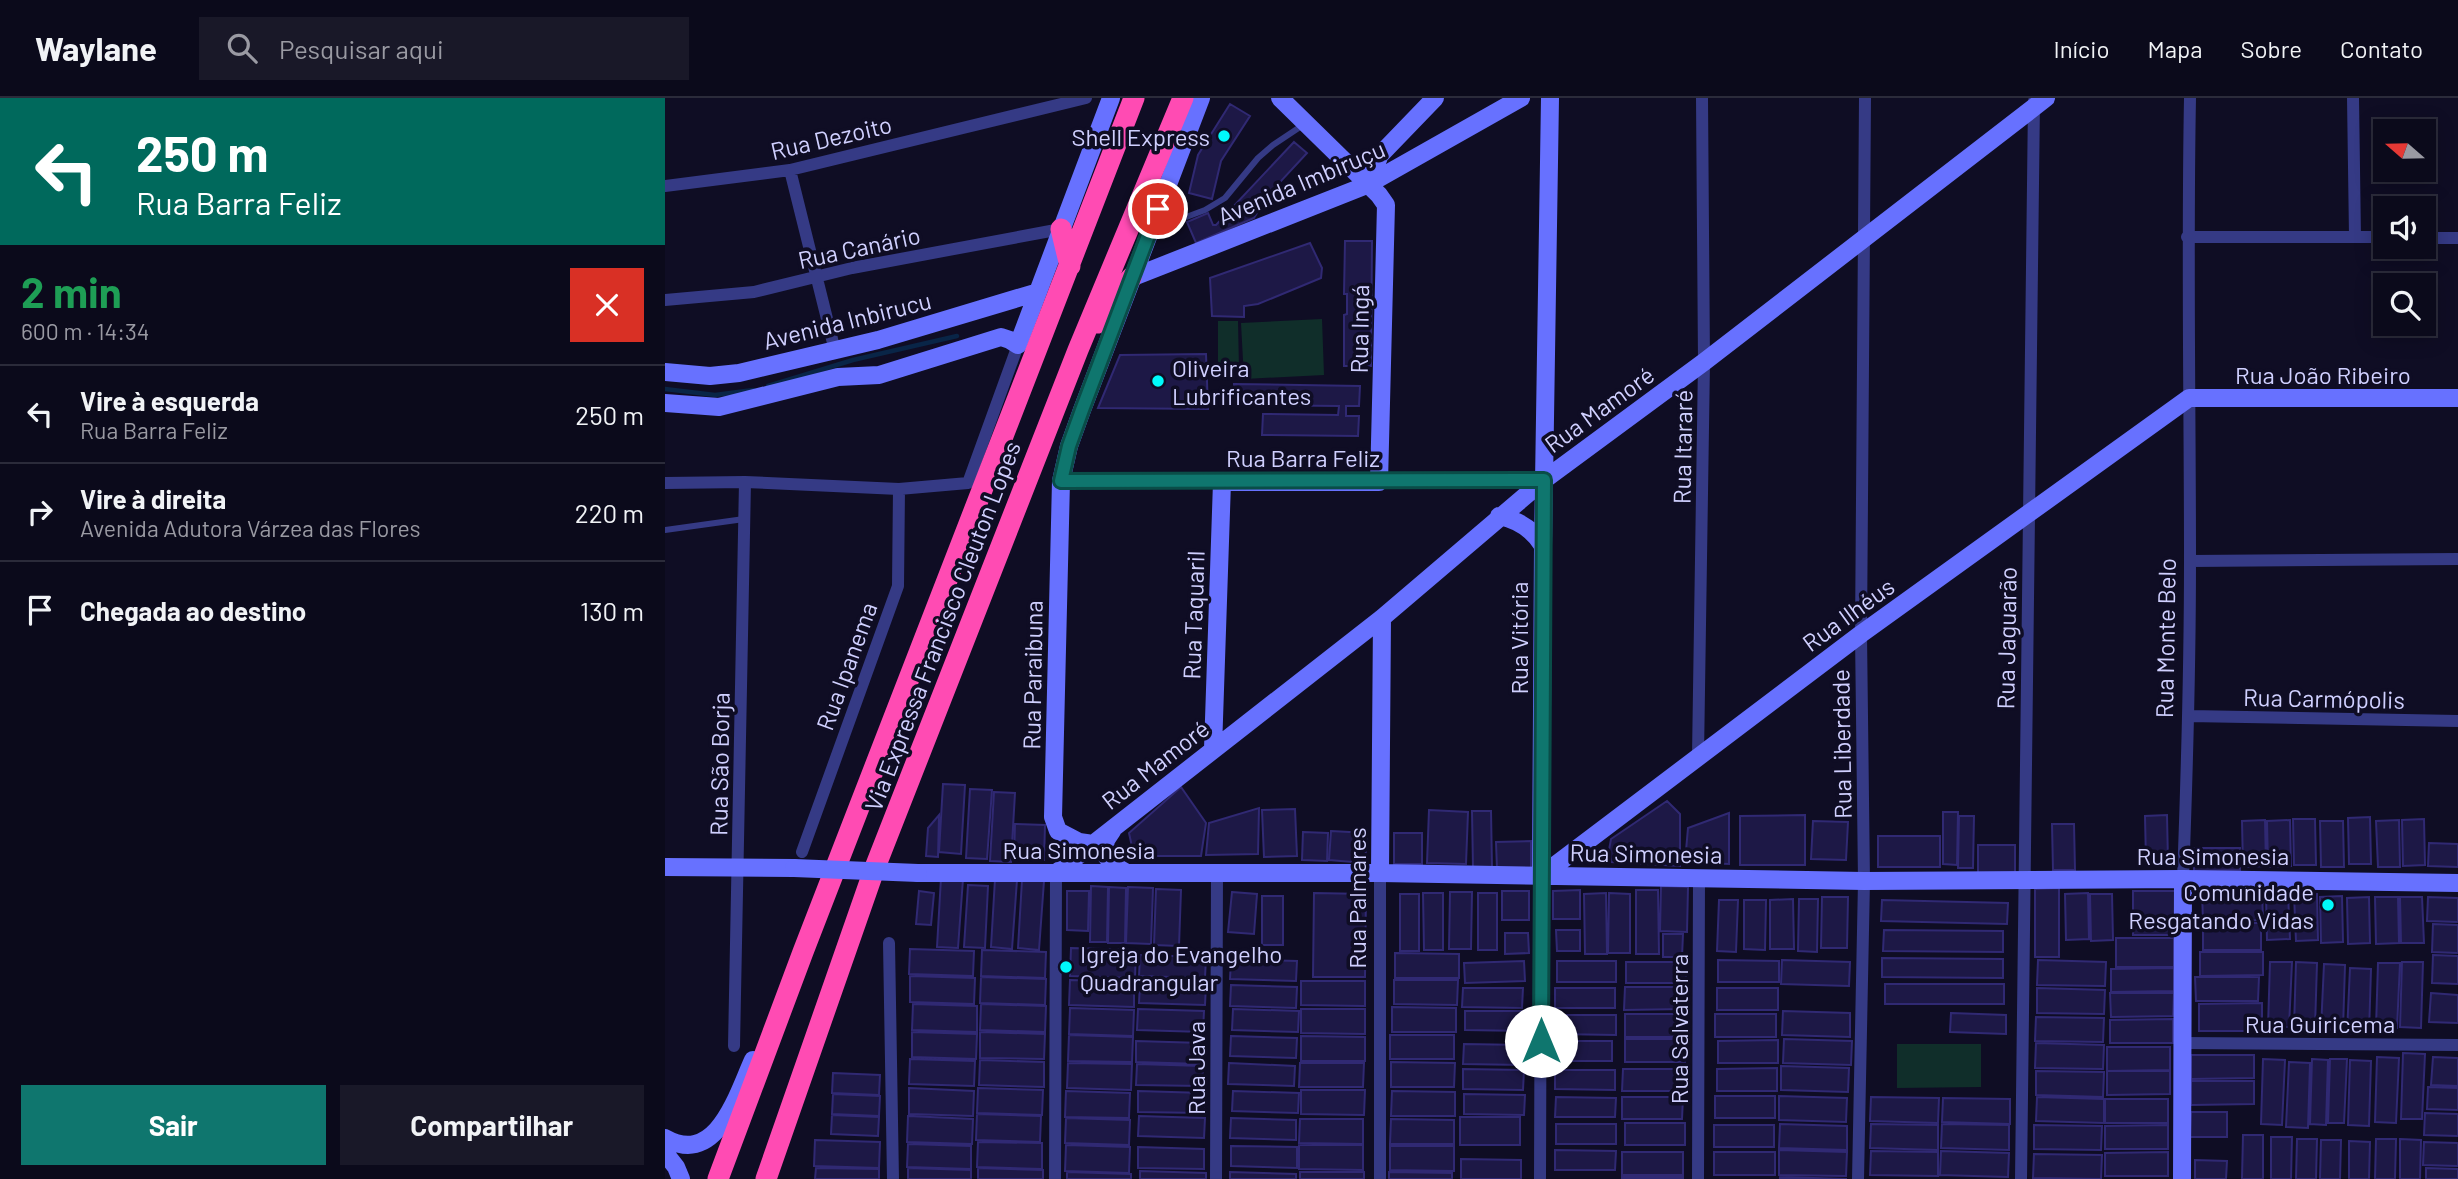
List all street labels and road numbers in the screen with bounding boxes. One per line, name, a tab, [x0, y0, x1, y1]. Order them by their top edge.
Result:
street label: Rua Dezoito	[768, 109, 894, 165]
street label: Avenida Imbiruçu	[1213, 134, 1389, 230]
street label: Rua Canário	[795, 220, 923, 274]
street label: Rua Ingá	[1344, 284, 1374, 374]
street label: Avenida Inbirucu	[760, 285, 934, 355]
street label: Rua Mamoré	[1539, 360, 1659, 458]
street label: Rua João Ribeiro	[2235, 360, 2411, 389]
street label: Rua Itararé	[1667, 390, 1697, 504]
street label: Via Expressa Francisco Cleuton Lopes	[858, 437, 1026, 815]
street label: Rua Barra Feliz	[1226, 443, 1380, 472]
street label: Rua Taquaril	[1176, 550, 1210, 680]
street label: Rua Monte Belo	[2149, 558, 2181, 718]
street label: Rua Jaguarão	[1990, 566, 2022, 710]
street label: Rua Ilhéus	[1796, 571, 1900, 657]
street label: Rua Vitória	[1504, 581, 1533, 695]
street label: Rua Ipanema	[809, 598, 883, 734]
street label: Rua Paraibuna	[1016, 600, 1048, 750]
street label: Rua Liberdade	[1825, 669, 1857, 819]
street label: Rua Carmópolis	[2243, 682, 2405, 714]
street label: Rua São Borja	[703, 692, 735, 836]
street label: Rua Mamoré	[1096, 713, 1214, 815]
street label: Rua Palmares	[1342, 827, 1371, 969]
street label: Rua Simonesia	[1003, 835, 1155, 864]
street label: Rua Simonesia	[1569, 837, 1723, 869]
street label: Rua Simonesia	[2137, 841, 2289, 870]
street label: Rua Salvaterra	[1664, 954, 1693, 1104]
street label: Rua Guiricema	[2245, 1009, 2395, 1038]
street label: Rua Java	[1181, 1021, 1210, 1115]

